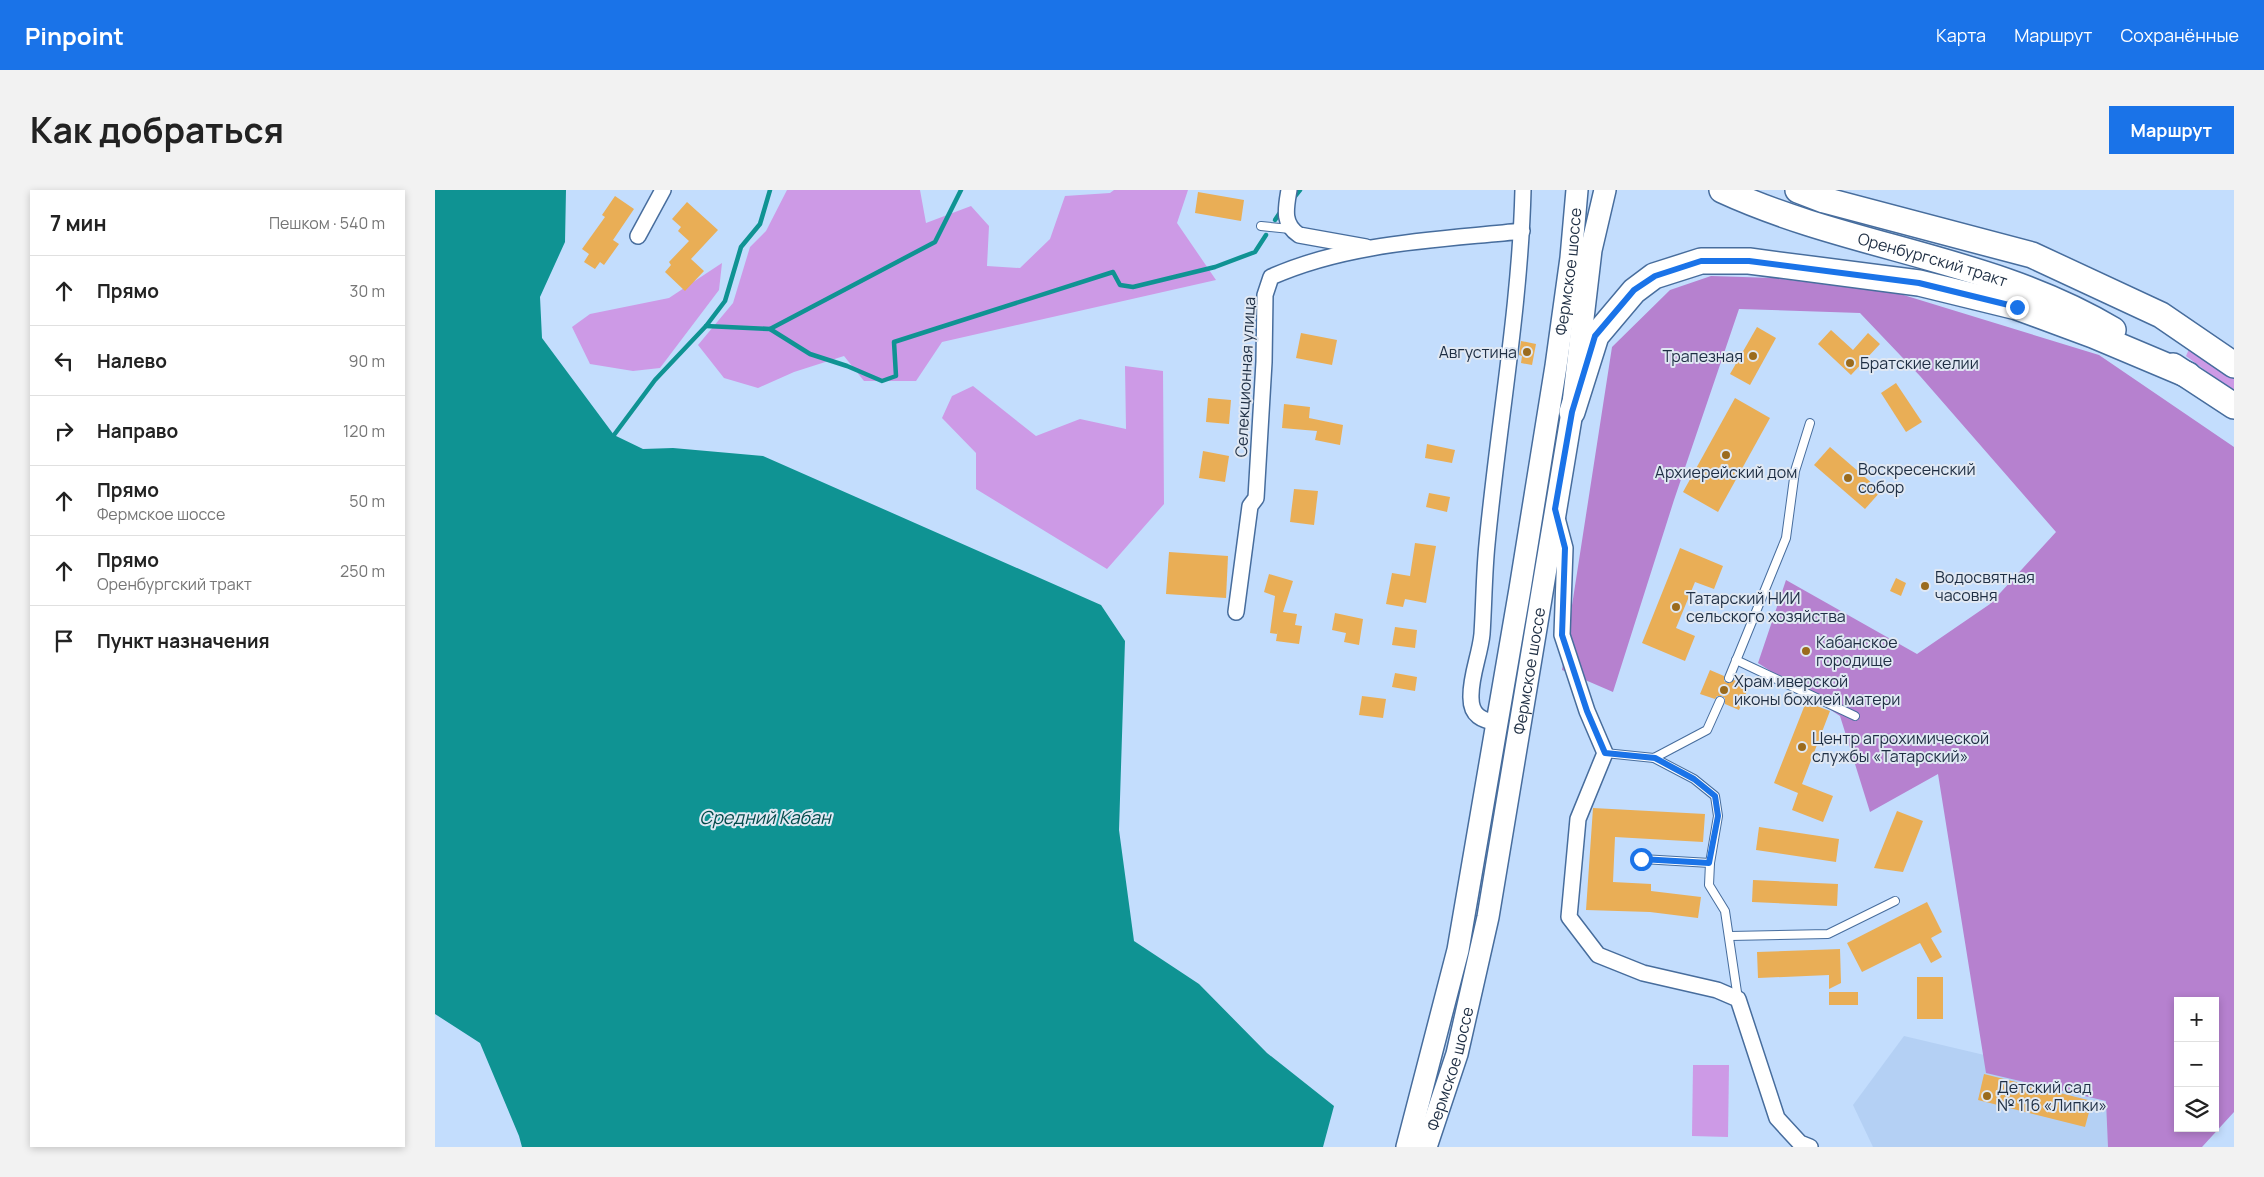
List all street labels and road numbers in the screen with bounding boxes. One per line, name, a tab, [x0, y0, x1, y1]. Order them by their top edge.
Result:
street label: Фермское шоссе	[1549, 207, 1586, 337]
street label: Оренбургский тракт	[1855, 227, 2010, 292]
street label: Селекционная улица	[1230, 296, 1260, 458]
street label: Фермское шоссе	[1508, 606, 1550, 736]
street label: Фермское шоссе	[1421, 1005, 1478, 1134]

